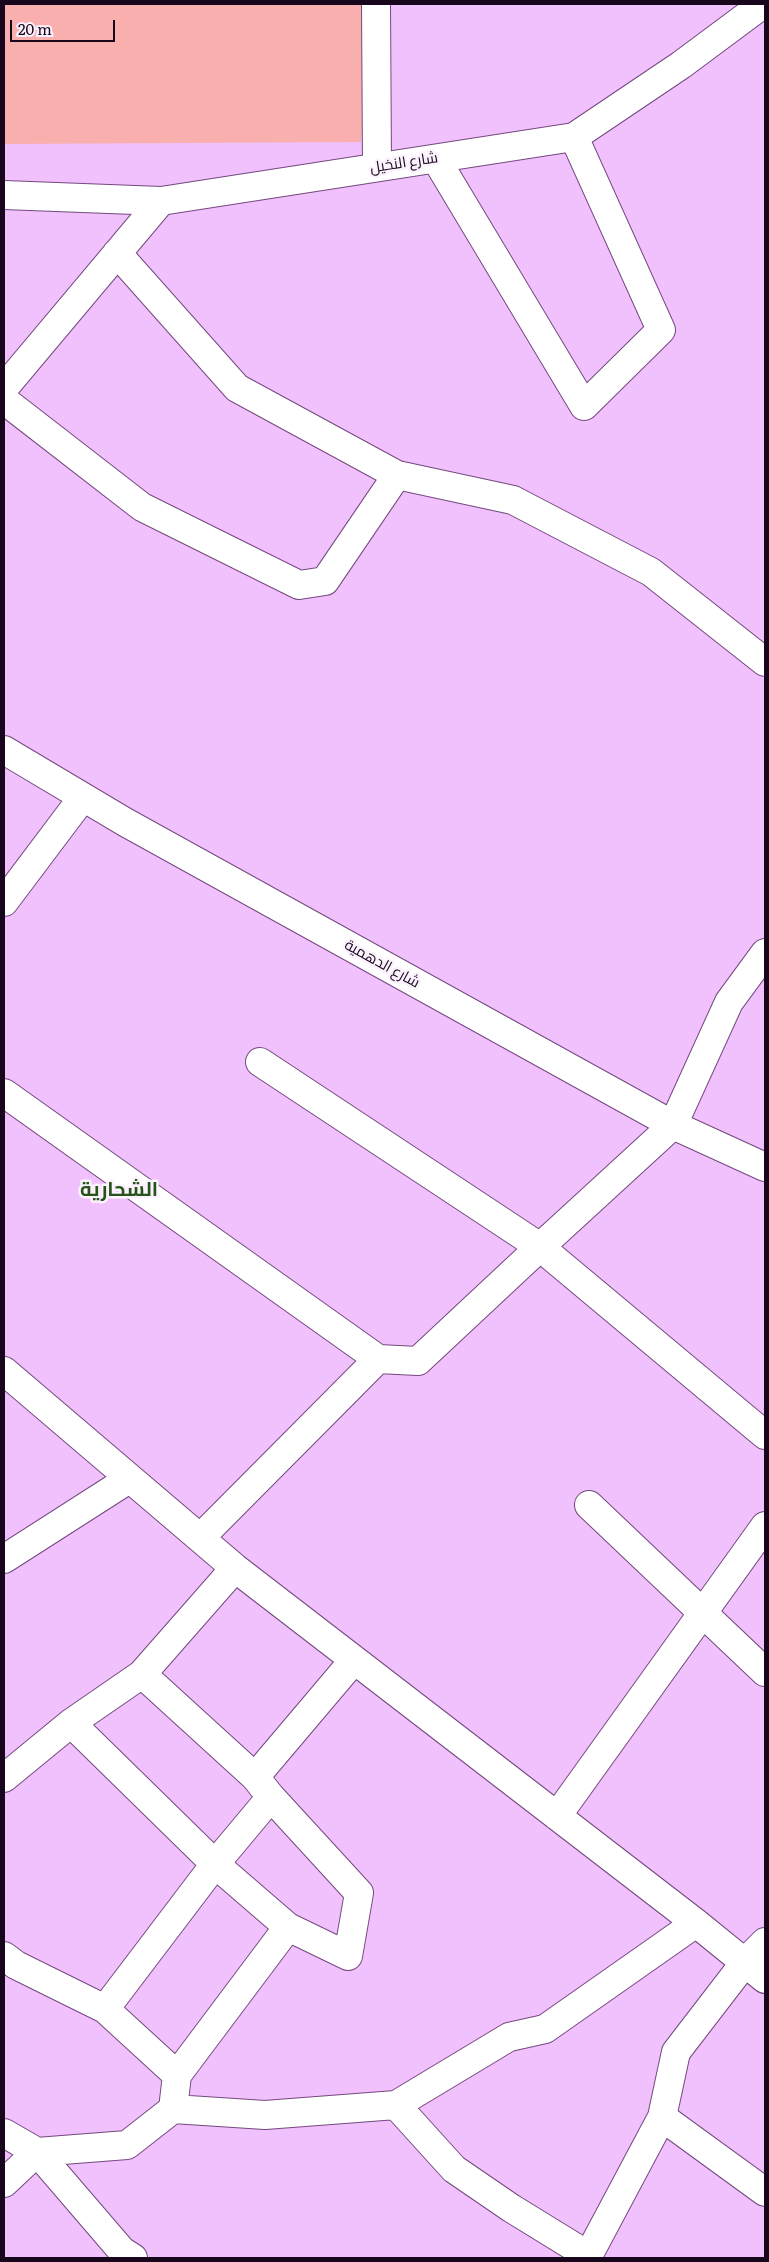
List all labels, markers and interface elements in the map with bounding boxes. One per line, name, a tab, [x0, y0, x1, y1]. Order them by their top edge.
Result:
scale bar	[12, 10, 118, 42]
text: 20 m	[18, 17, 52, 40]
street label: شارع النخيل	[369, 149, 439, 177]
street label: شارع الدهمية	[341, 936, 423, 992]
district label: الشحارية	[80, 1178, 158, 1202]

